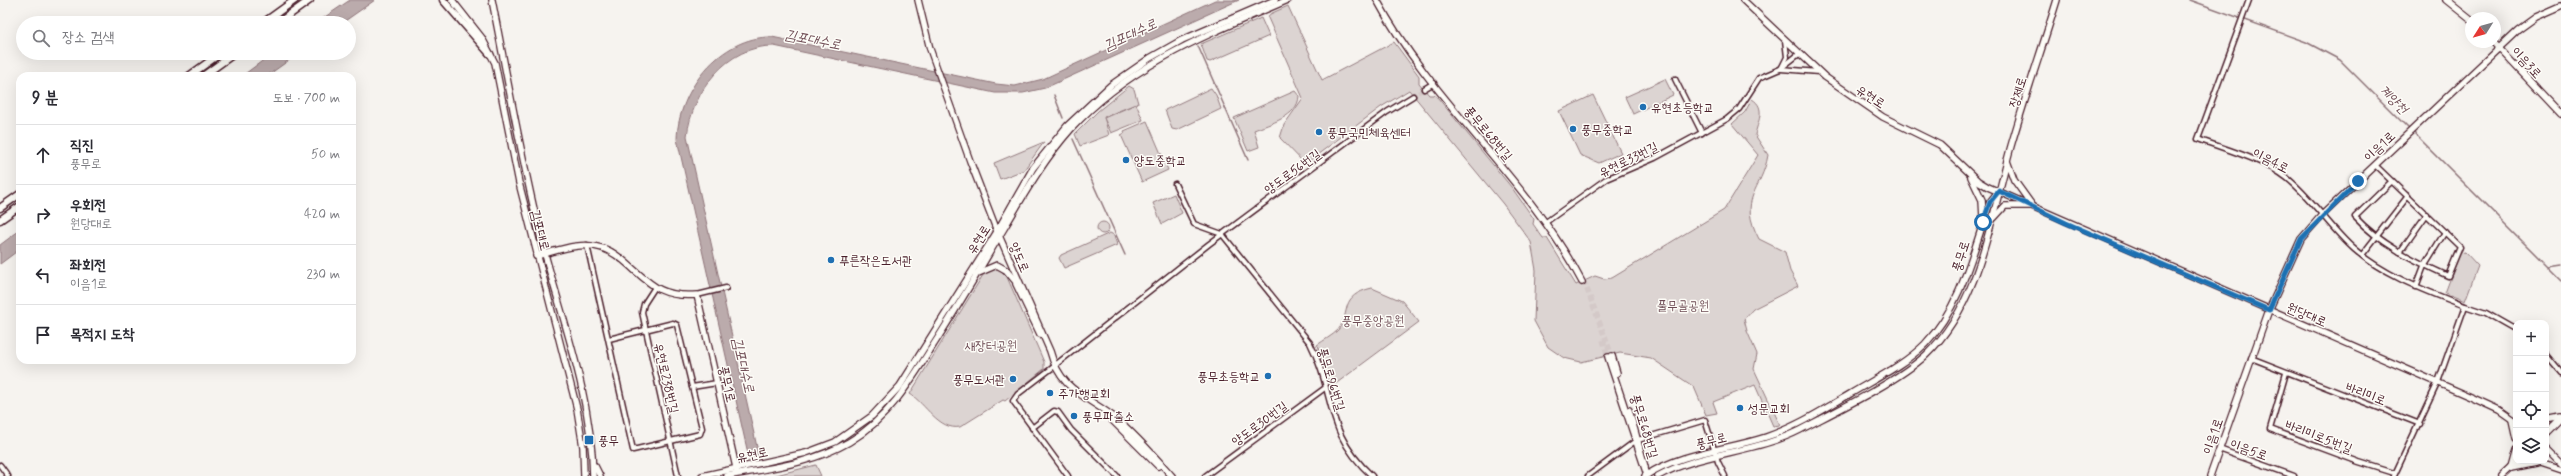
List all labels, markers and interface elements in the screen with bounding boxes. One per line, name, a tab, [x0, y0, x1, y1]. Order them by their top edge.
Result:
north arrow	[2465, 12, 2501, 48]
water label: 김포대수로	[1101, 15, 1160, 55]
search box	[16, 16, 356, 60]
water label: 김포대수로	[783, 26, 842, 54]
icon: search	[30, 27, 52, 49]
text: 장소 검색	[62, 28, 114, 48]
street label: 이음3로	[2507, 44, 2545, 82]
street label: 장제로	[2005, 75, 2031, 110]
water label: 계양천	[2375, 81, 2413, 119]
street label: 유현로	[1852, 82, 1888, 113]
text: 9 분	[32, 87, 59, 109]
text: 도보 · 700 m	[273, 90, 340, 107]
place label: 유현초등학교	[1651, 100, 1714, 117]
marker: 유현초등학교	[1638, 102, 1648, 112]
street label: 풍무로68번길	[1460, 103, 1516, 165]
place label: 풍무중학교	[1581, 122, 1633, 139]
marker: 풍무중학교	[1568, 124, 1578, 134]
place label: 풍무국민체육센터	[1327, 125, 1411, 142]
marker: 풍무국민체육센터	[1314, 127, 1324, 137]
street label: 이음1로	[2361, 128, 2399, 166]
text: 직진	[70, 136, 94, 156]
street label: 유현로33번길	[1596, 139, 1661, 182]
icon: ahead	[32, 144, 54, 166]
street label: 이음4로	[2249, 145, 2292, 178]
text: 50 m	[311, 146, 340, 163]
street label: 양도로56번길	[1261, 146, 1325, 198]
place label: 양도중학교	[1134, 153, 1186, 170]
marker: 양도중학교	[1121, 155, 1131, 165]
text: 풍무로	[70, 156, 101, 173]
route end	[2349, 172, 2367, 190]
text: 우회전	[70, 196, 106, 216]
icon: right	[32, 204, 54, 226]
text: 420 m	[304, 206, 340, 223]
street label: 김포대로	[526, 208, 553, 253]
route start	[1974, 213, 1992, 231]
text: 원당대로	[70, 216, 112, 233]
street label: 유현로	[964, 222, 995, 258]
street label: 풍무로	[1948, 239, 1974, 274]
street label: 양도로	[1005, 240, 1033, 275]
place label: 푸른작은도서관	[839, 253, 912, 270]
marker: 푸른작은도서관	[826, 255, 836, 265]
text: 좌회전	[70, 256, 106, 276]
icon: left	[32, 264, 54, 286]
text: 230 m	[306, 266, 340, 283]
text: 이음1로	[70, 276, 107, 293]
park label: 풀무골공원	[1657, 298, 1709, 315]
street label: 원당대로	[2284, 299, 2329, 331]
park label: 풍무중앙공원	[1342, 313, 1404, 330]
map controls	[2513, 320, 2549, 464]
button: +	[2513, 320, 2549, 356]
icon: arrive	[32, 324, 54, 346]
text: 목적지 도착	[70, 325, 134, 345]
water label: 김포대수로	[728, 336, 758, 395]
park label: 새장터공원	[965, 338, 1017, 355]
street label: 유현로238번길	[649, 341, 682, 415]
street label: 풍무로96번길	[1313, 346, 1348, 413]
button: −	[2513, 356, 2549, 392]
street label: 풍무1로	[714, 364, 739, 404]
place label: 풍무초등학교	[1197, 369, 1260, 386]
marker: 풍무초등학교	[1263, 371, 1273, 381]
place label: 풍무도서관	[953, 372, 1005, 389]
marker: 풍무도서관	[1008, 374, 1018, 384]
street label: 바리미로	[2343, 379, 2388, 410]
place label: 주가행교회	[1058, 386, 1110, 403]
marker: 주가행교회	[1045, 388, 1055, 398]
street label: 풍무로68번길	[1626, 392, 1661, 461]
button: locate	[2513, 392, 2549, 428]
street label: 양도로30번길	[1228, 398, 1291, 450]
place label: 성문교회	[1748, 401, 1790, 418]
marker: 성문교회	[1735, 403, 1745, 413]
place label: 풍무파출소	[1082, 409, 1134, 426]
marker: 풍무파출소	[1069, 411, 1079, 421]
street label: 이음1로	[2199, 416, 2228, 457]
street label: 바리미로5번길	[2282, 417, 2354, 458]
button: layers	[2513, 428, 2549, 464]
street label: 풍무로	[1694, 429, 1729, 453]
place label: 풍무	[598, 433, 619, 450]
marker: 풍무	[583, 434, 595, 446]
street label: 이음5로	[2227, 436, 2270, 465]
street label: 유현로	[735, 444, 769, 467]

